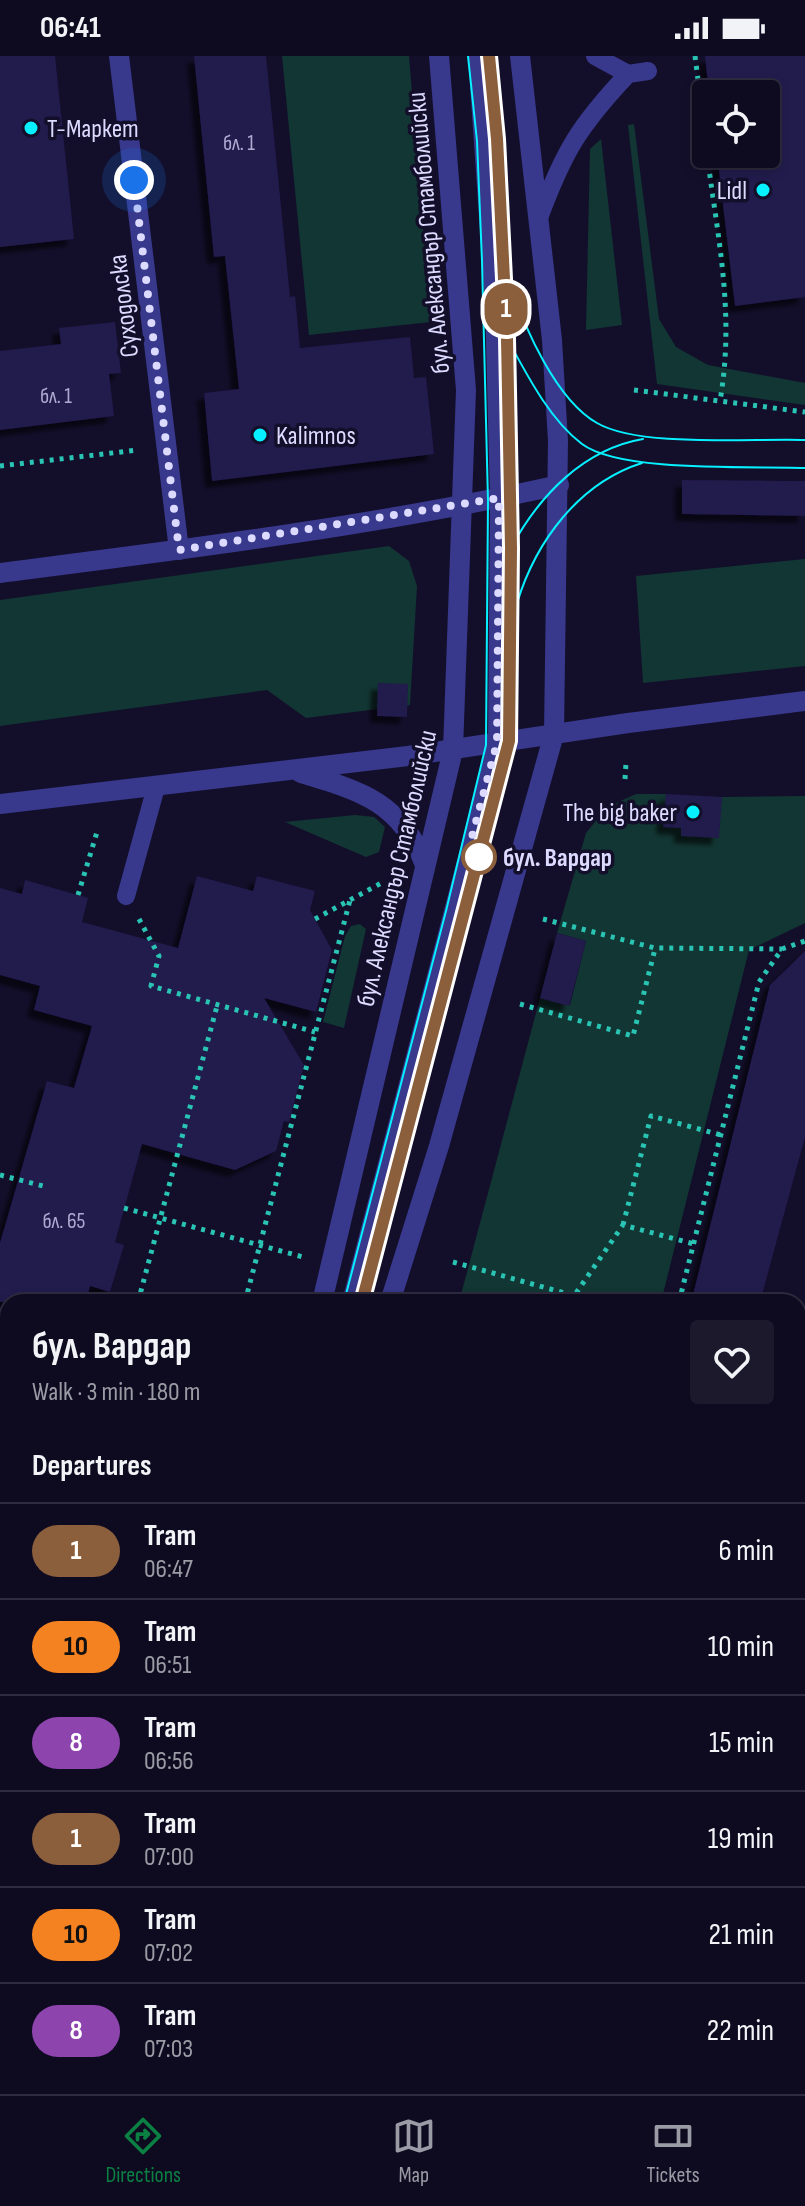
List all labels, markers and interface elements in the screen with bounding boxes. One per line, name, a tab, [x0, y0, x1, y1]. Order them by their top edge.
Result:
text: 06:41	[40, 10, 101, 46]
map controls	[692, 80, 780, 168]
button: locate	[692, 80, 780, 168]
street label: бул. Александър Стамболийски	[402, 91, 457, 375]
place label: Т-Маркет	[47, 114, 139, 145]
marker: Т-Маркет	[22, 119, 40, 137]
house number: бл. 1	[223, 130, 255, 157]
your location	[114, 160, 154, 200]
place label: Lidl	[717, 176, 747, 207]
marker: Lidl	[754, 181, 772, 199]
street label: Суходолска	[103, 253, 146, 359]
line badge: 1	[480, 283, 532, 335]
text: 1	[501, 292, 511, 325]
house number: бл. 1	[40, 383, 72, 410]
place label: Kalimnos	[276, 421, 356, 452]
marker: Kalimnos	[251, 426, 269, 444]
street label: бул. Александър Стамболийски	[351, 727, 444, 1009]
place label: The big baker	[563, 798, 678, 829]
marker: The big baker	[684, 803, 702, 821]
marker: бул. Вардар	[462, 840, 496, 874]
place label: бул. Вардар	[503, 843, 612, 874]
house number: бл. 65	[43, 1208, 86, 1235]
button: heart	[690, 1320, 774, 1404]
text: бул. Вардар	[32, 1324, 192, 1369]
text: Walk · 3 min · 180 m	[32, 1377, 200, 1408]
text: Departures	[32, 1448, 152, 1484]
text: Tram	[144, 1518, 196, 1554]
text: 6 min	[718, 1533, 774, 1569]
text: 1	[71, 1534, 81, 1567]
text: 06:47	[144, 1554, 193, 1585]
text: Tram	[144, 1614, 196, 1650]
text: 10 min	[708, 1629, 774, 1665]
text: 10	[64, 1630, 88, 1663]
text: 06:51	[144, 1650, 191, 1681]
text: Tram	[144, 1710, 196, 1746]
text: 15 min	[709, 1725, 774, 1761]
text: 8	[69, 1726, 83, 1759]
text: 06:56	[144, 1746, 194, 1777]
text: Tram	[144, 1806, 196, 1842]
text: 19 min	[708, 1821, 774, 1857]
text: 1	[71, 1822, 81, 1855]
text: 07:00	[144, 1842, 194, 1873]
text: Tram	[144, 1902, 196, 1938]
text: 21 min	[709, 1917, 774, 1953]
text: 10	[64, 1918, 88, 1951]
text: 07:02	[144, 1938, 193, 1969]
text: Tram	[144, 1998, 196, 2034]
text: 22 min	[707, 2013, 774, 2049]
text: 8	[69, 2014, 83, 2047]
text: 07:03	[144, 2034, 193, 2065]
tab: Directions	[105, 2114, 181, 2189]
tab: Map	[392, 2114, 436, 2189]
tab: Tickets	[647, 2114, 700, 2189]

